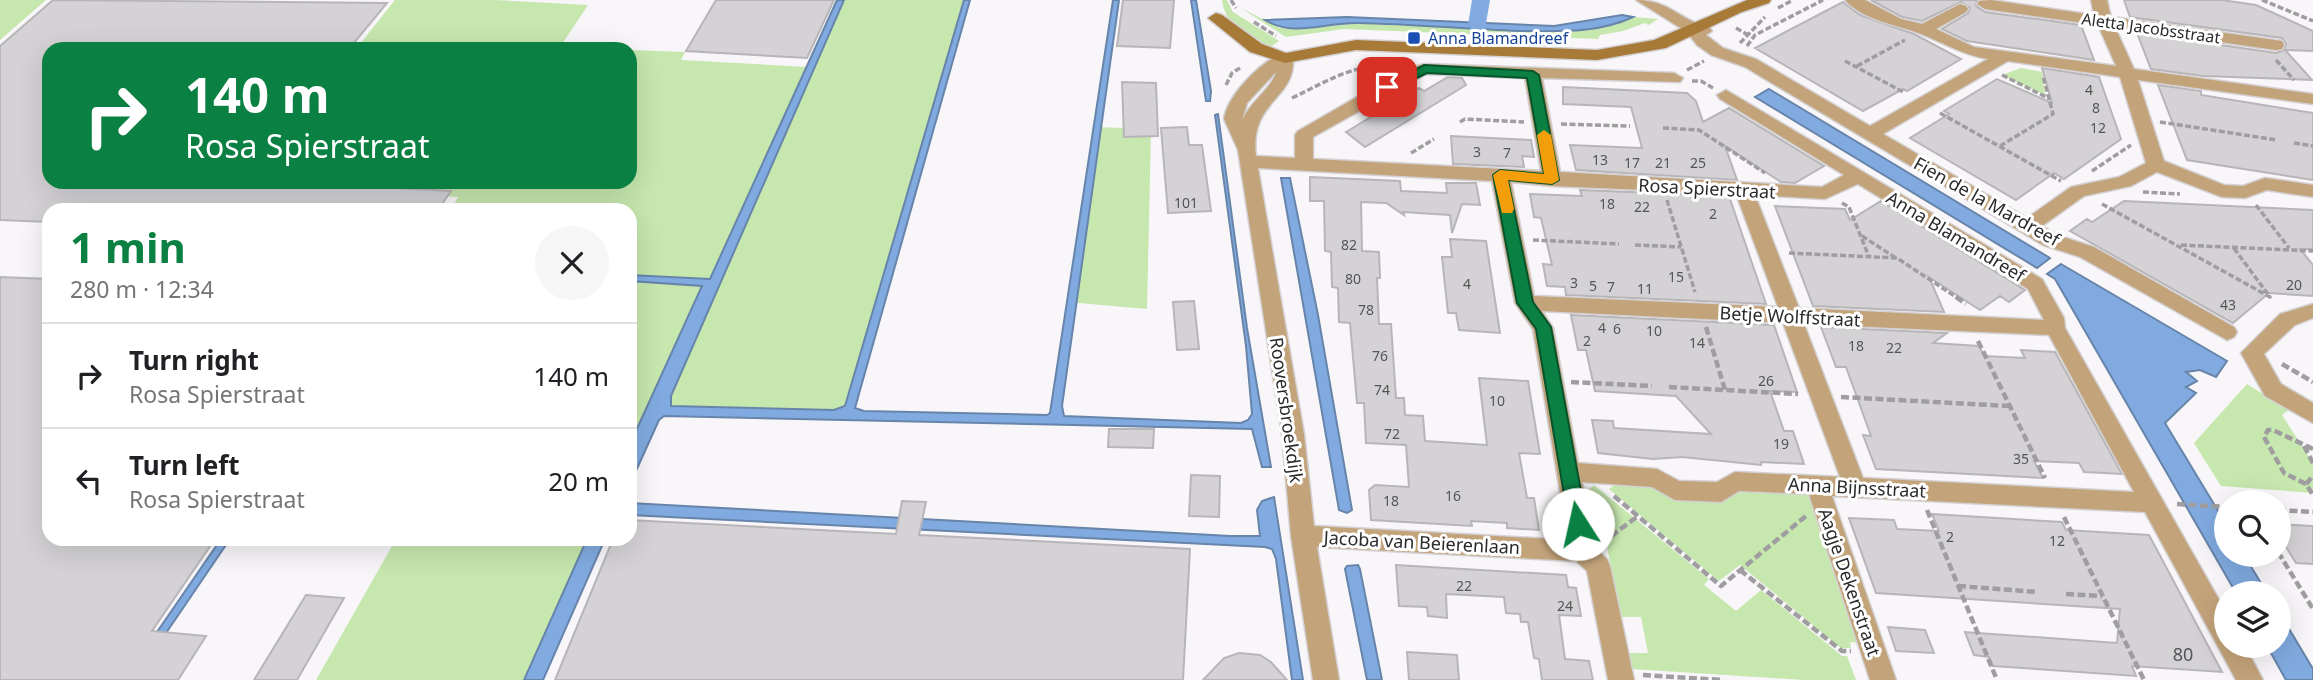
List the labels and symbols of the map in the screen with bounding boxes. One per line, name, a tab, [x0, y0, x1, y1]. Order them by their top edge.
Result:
street label: Aletta Jacobsstraat	[2080, 7, 2222, 49]
place label: Anna Blamandreef	[1428, 27, 1570, 49]
marker: Anna Blamandreef	[1406, 30, 1422, 46]
pin	[1357, 57, 1417, 117]
house number: 4	[2085, 80, 2093, 99]
house number: 8	[2092, 98, 2100, 117]
house number: 12	[2090, 118, 2106, 137]
house number: 3	[1473, 142, 1481, 161]
house number: 7	[1503, 143, 1511, 162]
house number: 13	[1592, 150, 1608, 169]
street label: Fien de la Mardreef	[1910, 151, 2065, 251]
house number: 17	[1624, 153, 1640, 172]
house number: 21	[1655, 153, 1671, 172]
house number: 25	[1690, 153, 1706, 172]
street label: Rosa Spierstraat	[1638, 172, 1777, 204]
street label: Anna Blamandreef	[1882, 185, 2030, 287]
house number: 101	[1174, 193, 1198, 212]
house number: 18	[1599, 194, 1615, 213]
house number: 22	[1634, 197, 1650, 216]
house number: 2	[1709, 204, 1717, 223]
house number: 82	[1341, 235, 1357, 254]
house number: 15	[1668, 267, 1684, 286]
house number: 80	[1345, 269, 1361, 288]
house number: 3	[1570, 273, 1578, 292]
house number: 4	[1463, 274, 1471, 293]
house number: 20	[2286, 275, 2302, 294]
house number: 5	[1589, 276, 1597, 295]
house number: 7	[1607, 277, 1615, 296]
house number: 11	[1637, 279, 1653, 298]
house number: 43	[2220, 295, 2236, 314]
house number: 78	[1358, 300, 1374, 319]
street label: Betje Wolffstraat	[1719, 300, 1862, 332]
house number: 4	[1598, 318, 1606, 337]
house number: 6	[1613, 319, 1621, 338]
house number: 10	[1646, 321, 1662, 340]
house number: 2	[1583, 331, 1591, 350]
house number: 14	[1689, 333, 1705, 352]
street label: Rooversbroekdijk	[1265, 336, 1309, 485]
house number: 18	[1848, 336, 1864, 355]
house number: 22	[1886, 338, 1902, 357]
house number: 76	[1372, 346, 1388, 365]
house number: 26	[1758, 371, 1774, 390]
house number: 74	[1374, 380, 1390, 399]
house number: 10	[1489, 391, 1505, 410]
house number: 72	[1384, 424, 1400, 443]
house number: 19	[1773, 434, 1789, 453]
house number: 35	[2013, 449, 2029, 468]
street label: Anna Bijnsstraat	[1787, 471, 1927, 503]
house number: 16	[1445, 486, 1461, 505]
position arrow	[1541, 487, 1615, 561]
house number: 18	[1383, 491, 1399, 510]
street label: Aagje Dekenstraat	[1813, 505, 1887, 660]
street label: Jacoba van Beierenlaan	[1321, 525, 1521, 559]
house number: 2	[1946, 527, 1954, 546]
house number: 12	[2049, 531, 2065, 550]
house number: 22	[1456, 576, 1472, 595]
house number: 24	[1557, 596, 1573, 615]
house number: 80	[2173, 642, 2193, 666]

